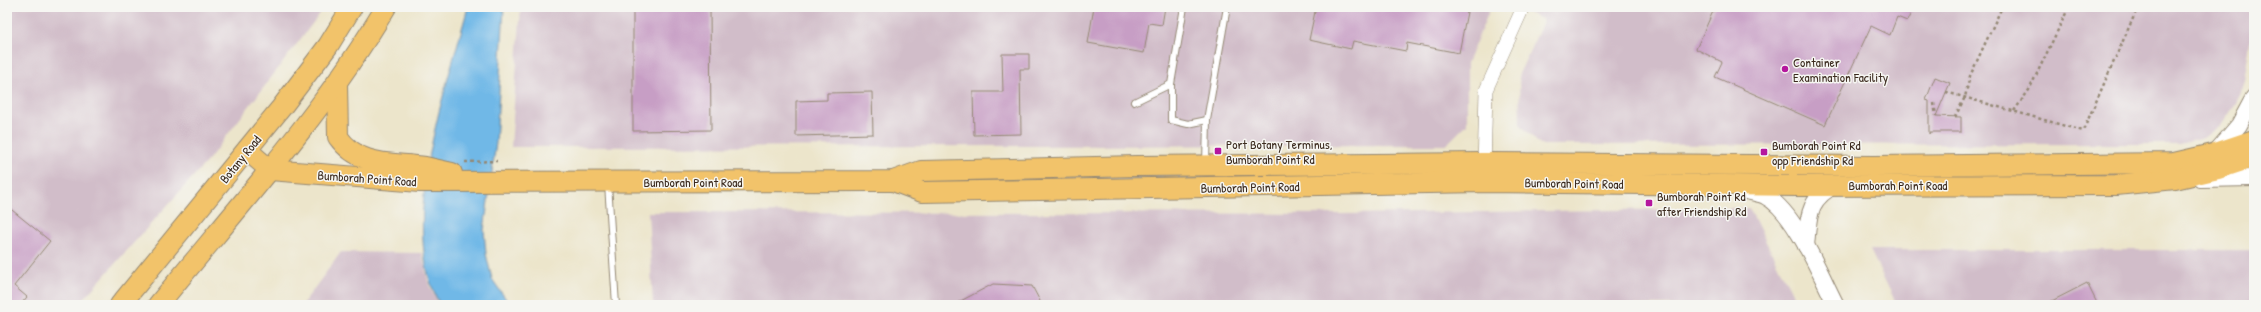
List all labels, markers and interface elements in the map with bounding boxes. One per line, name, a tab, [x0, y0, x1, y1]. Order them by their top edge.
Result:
place label: Container Examination Facility	[1793, 53, 1889, 86]
marker: Container Examination Facility	[1780, 64, 1790, 74]
street label: Botany Road	[215, 131, 265, 187]
place label: Port Botany Terminus, Bumborah Point Rd	[1226, 135, 1332, 168]
place label: Bumborah Point Rd opp Friendship Rd	[1772, 136, 1861, 169]
marker: Port Botany Terminus, Bumborah Point Rd	[1213, 146, 1223, 156]
marker: Bumborah Point Rd opp Friendship Rd	[1759, 147, 1769, 157]
street label: Bumborah Point Road	[317, 166, 417, 190]
street label: Bumborah Point Road	[644, 173, 742, 191]
street label: Bumborah Point Road	[1524, 173, 1624, 193]
street label: Bumborah Point Road	[1849, 176, 1947, 194]
street label: Bumborah Point Road	[1200, 177, 1300, 197]
place label: Bumborah Point Rd after Friendship Rd	[1657, 187, 1746, 220]
marker: Bumborah Point Rd after Friendship Rd	[1644, 198, 1654, 208]

